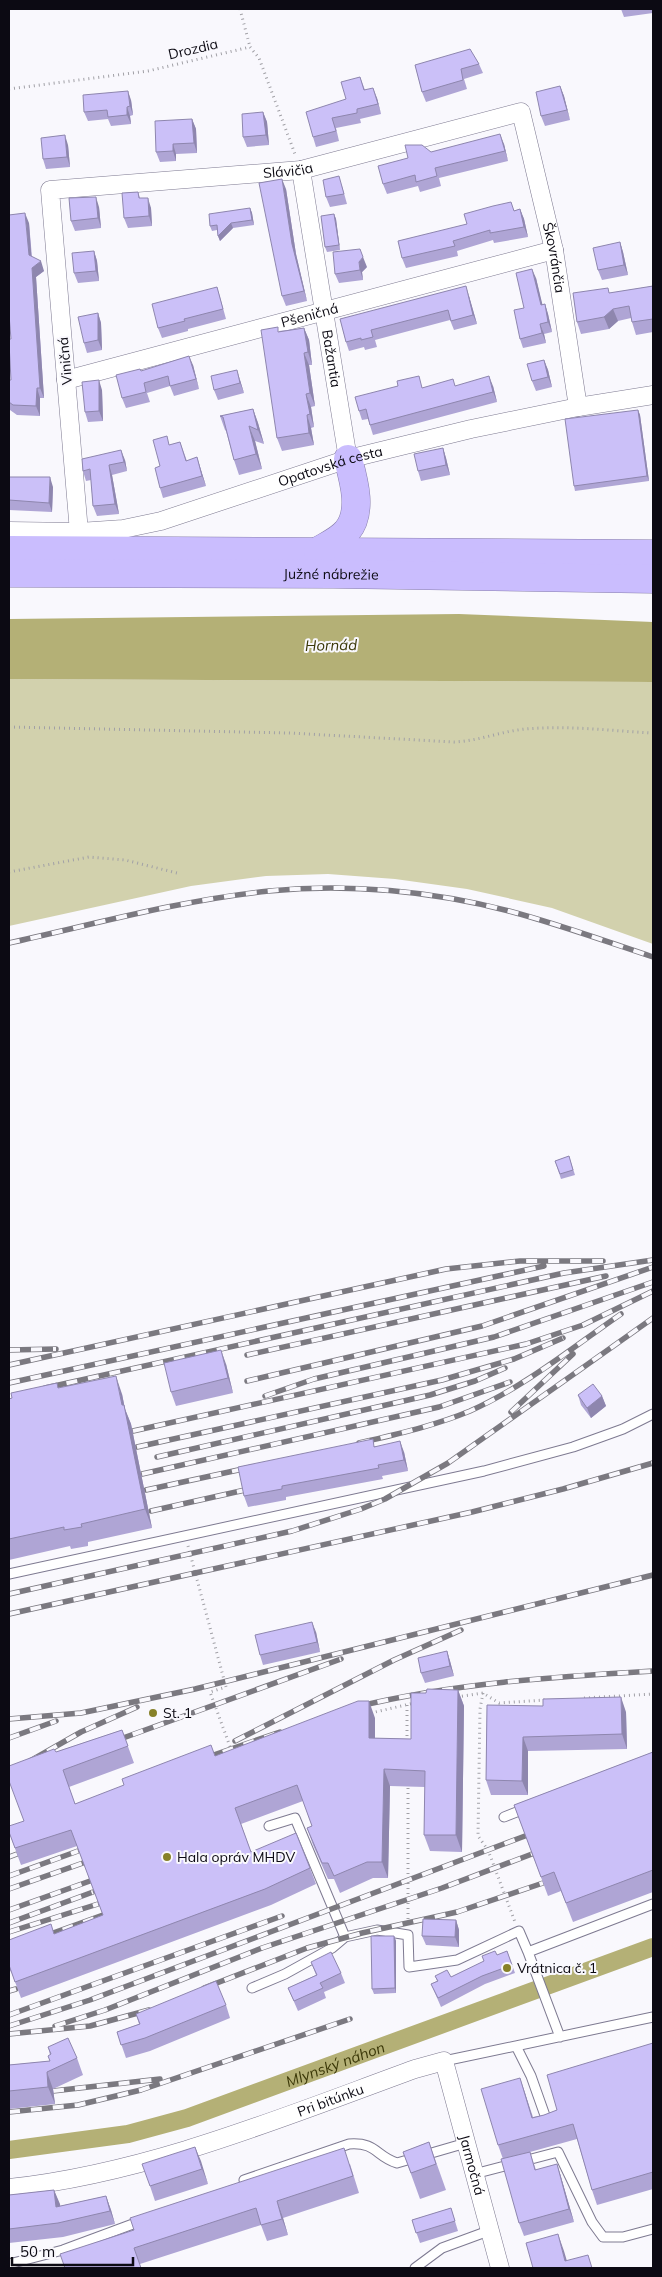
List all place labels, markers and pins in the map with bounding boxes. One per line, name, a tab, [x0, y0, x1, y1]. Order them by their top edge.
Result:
place label: St. 1	[163, 1704, 192, 1722]
marker: St. 1	[147, 1707, 159, 1719]
place label: Hala opráv MHDV	[177, 1848, 295, 1866]
marker: Hala opráv MHDV	[161, 1851, 173, 1863]
place label: Vrátnica č. 1	[517, 1959, 597, 1977]
marker: Vrátnica č. 1	[501, 1962, 513, 1974]

